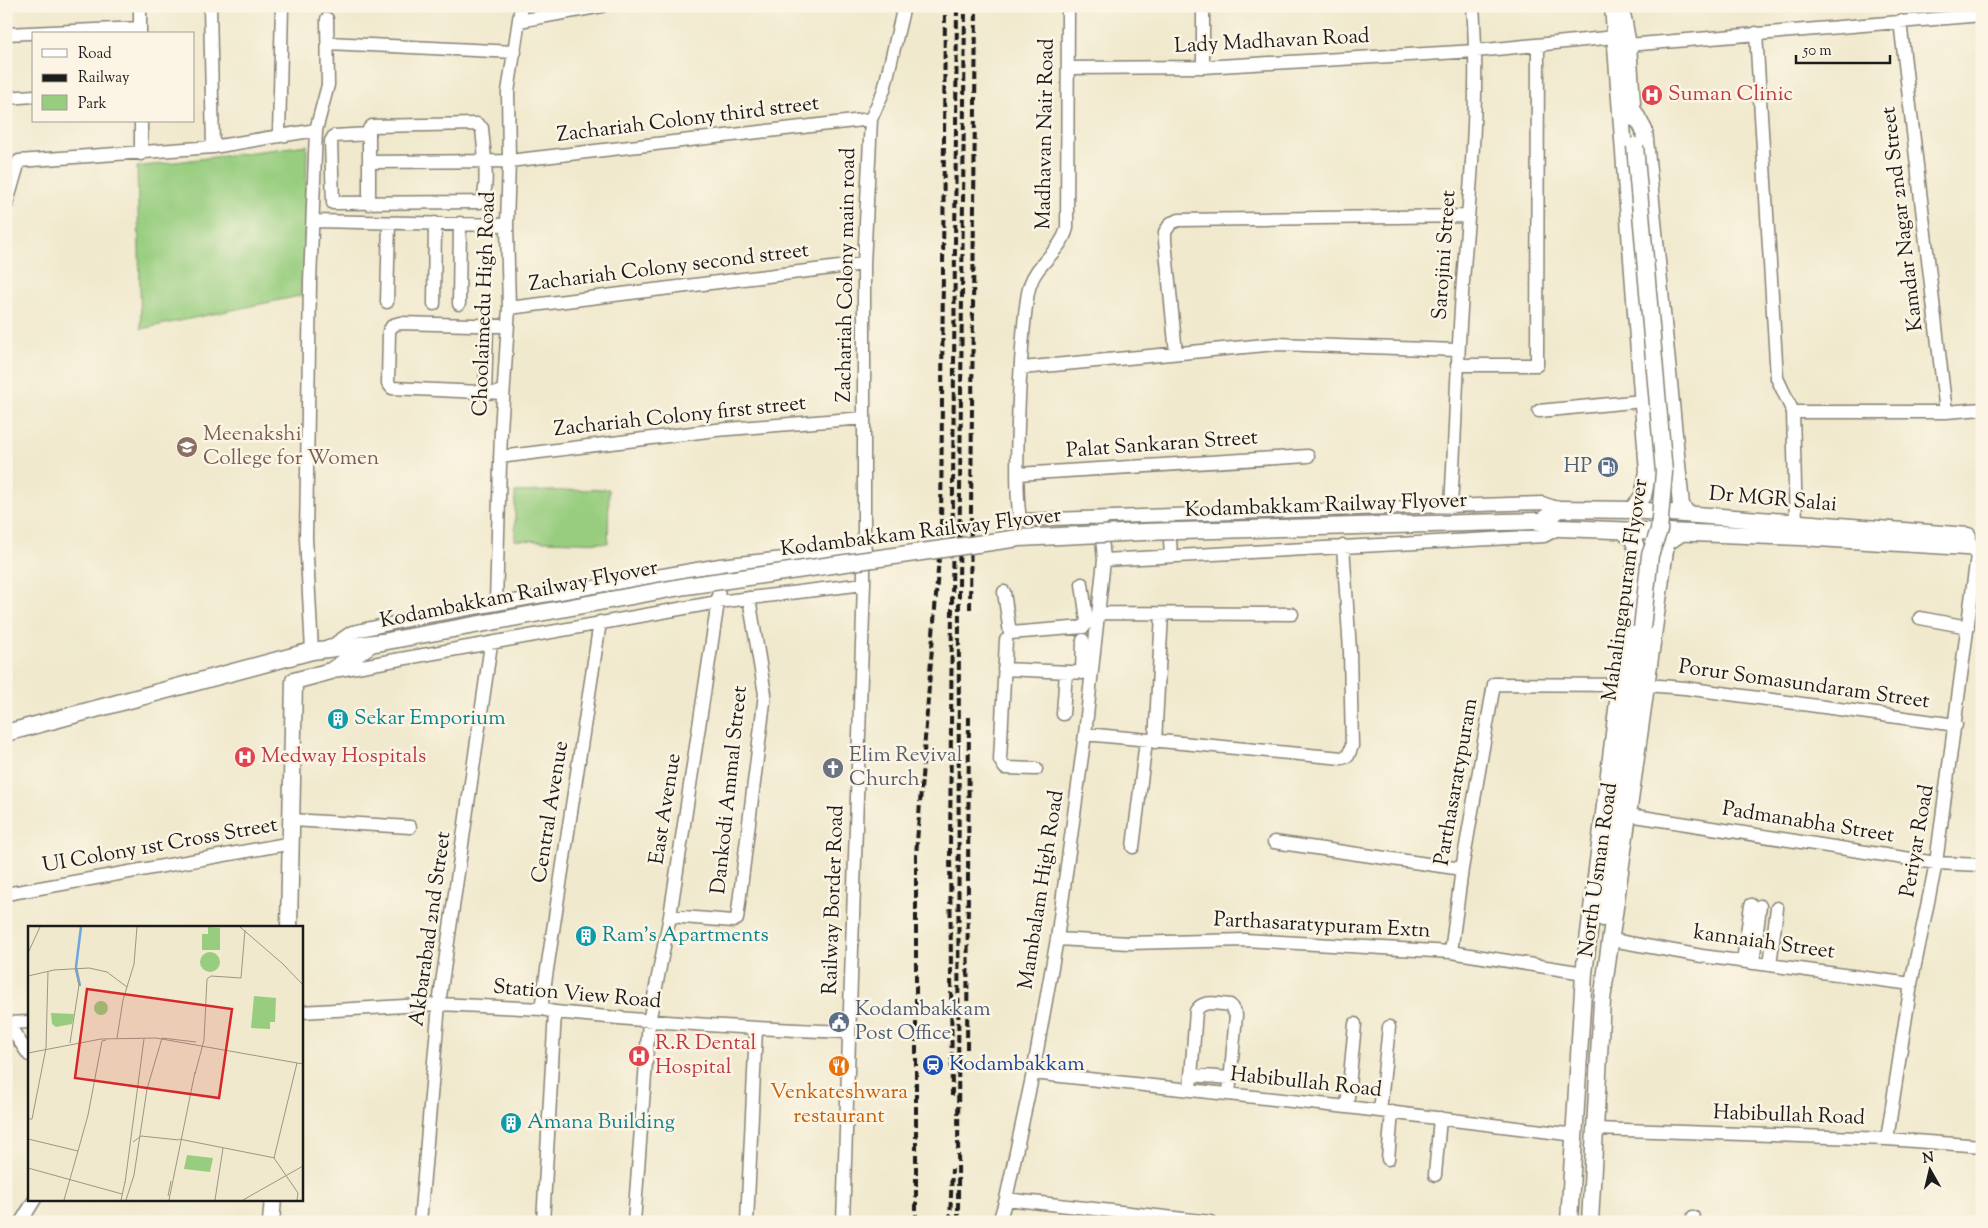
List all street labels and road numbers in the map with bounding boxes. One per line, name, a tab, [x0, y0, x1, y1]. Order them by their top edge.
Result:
street label: Lady Madhavan Road	[1174, 22, 1371, 62]
street label: Madhavan Nair Road	[1029, 38, 1063, 230]
street label: Zachariah Colony third street	[555, 89, 821, 151]
street label: Kamdar Nagar 2nd Street	[1874, 105, 1932, 333]
street label: Zachariah Colony main road	[830, 147, 864, 403]
street label: Sarojini Street	[1426, 189, 1464, 321]
street label: Choolaimedu High Road	[466, 191, 504, 417]
street label: Zachariah Colony second street	[527, 236, 811, 300]
street label: Zachariah Colony first street	[552, 389, 808, 445]
street label: Palat Sankaran Street	[1065, 423, 1259, 467]
street label: Mahalingapuram Flyover	[1596, 477, 1656, 703]
street label: Dr MGR Salai	[1708, 479, 1838, 521]
street label: Kodambakkam Railway Flyover	[1184, 486, 1468, 526]
street label: Kodambakkam Railway Flyover	[779, 501, 1063, 565]
street label: Kodambakkam Railway Flyover	[377, 553, 661, 637]
street label: Porur Somasundaram Street	[1677, 653, 1931, 717]
street label: Dankodi Ammal Street	[704, 684, 756, 896]
street label: Parthasaratypuram	[1428, 696, 1486, 868]
street label: Central Avenue	[525, 739, 577, 885]
street label: East Avenue	[642, 751, 690, 867]
street label: North Usman Road	[1572, 780, 1626, 959]
street label: Periyar Road	[1893, 782, 1943, 900]
street label: Mambalam High Road	[1011, 788, 1073, 992]
street label: Padmanabha Street	[1720, 795, 1896, 851]
street label: Railway Border Road	[816, 804, 852, 995]
street label: UI Colony 1st Cross Street	[40, 811, 280, 881]
street label: Akbarabad 2nd Street	[402, 830, 460, 1028]
street label: Parthasaratypuram Extn	[1213, 905, 1431, 947]
street label: kannaiah Street	[1691, 918, 1837, 968]
street label: Station View Road	[492, 973, 663, 1017]
street label: Habibullah Road	[1229, 1060, 1383, 1106]
street label: Habibullah Road	[1712, 1098, 1866, 1134]

